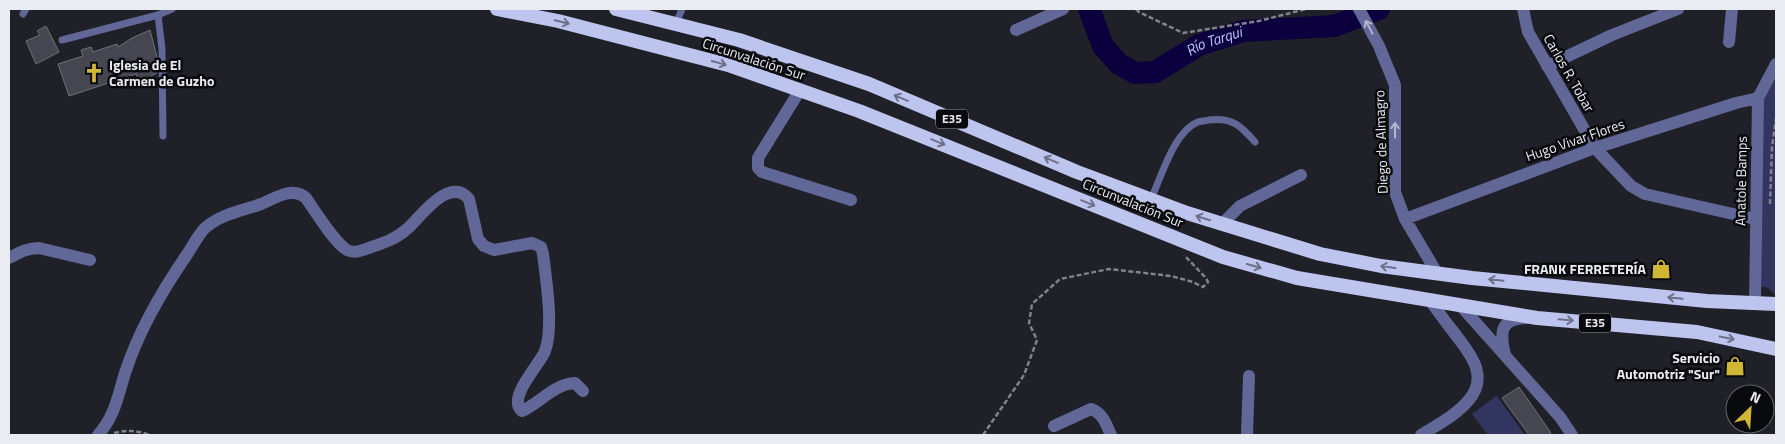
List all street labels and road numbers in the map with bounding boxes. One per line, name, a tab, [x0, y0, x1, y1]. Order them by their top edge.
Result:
street label: Carlos R. Tobar	[1539, 30, 1600, 116]
street label: Circunvalación Sur	[700, 32, 809, 85]
street label: Diego de Almagro	[1368, 90, 1393, 194]
road number: E35	[936, 110, 968, 128]
street label: Hugo Vivar Flores	[1522, 113, 1627, 166]
street label: Anatole Bamps	[1729, 136, 1752, 226]
street label: Circunvalación Sur	[1080, 173, 1187, 232]
road number: E35	[1579, 314, 1611, 332]

